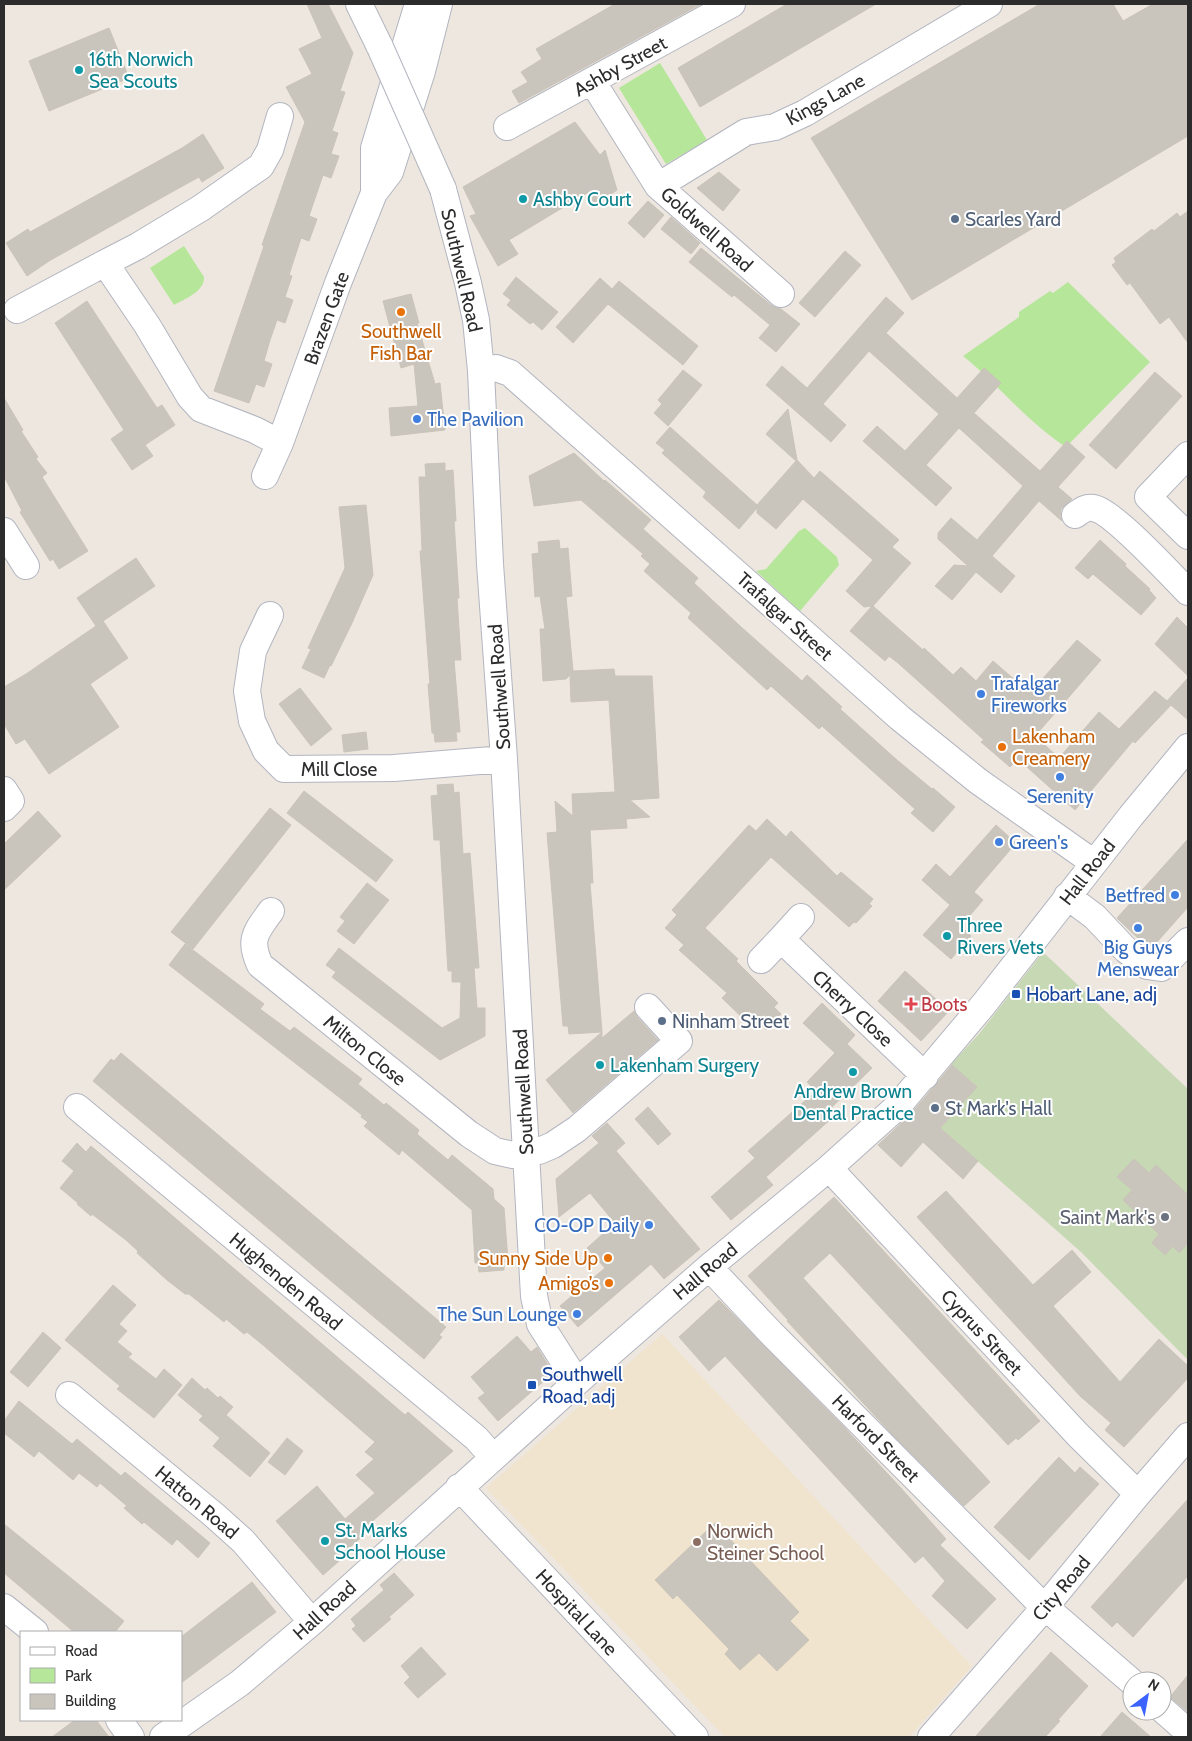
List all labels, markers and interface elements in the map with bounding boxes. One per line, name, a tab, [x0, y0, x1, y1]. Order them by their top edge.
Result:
street label: Ashby Street	[570, 31, 671, 101]
place label: 16th Norwich Sea Scouts	[89, 48, 193, 93]
marker: 16th Norwich Sea Scouts	[73, 64, 85, 76]
street label: Kings Lane	[782, 68, 869, 130]
street label: Goldwell Road	[656, 182, 757, 277]
place label: Ashby Court	[533, 188, 632, 211]
marker: Ashby Court	[517, 193, 529, 205]
street label: Southwell Road	[436, 206, 487, 334]
place label: Scarles Yard	[965, 208, 1061, 231]
marker: Scarles Yard	[949, 213, 961, 225]
street label: Brazen Gate	[299, 268, 354, 368]
marker: Southwell Fish Bar	[395, 306, 407, 318]
place label: Southwell Fish Bar	[361, 320, 442, 365]
place label: The Pavilion	[427, 408, 524, 431]
marker: The Pavilion	[411, 413, 423, 425]
street label: Trafalgar Street	[732, 567, 838, 666]
street label: Southwell Road	[484, 623, 515, 751]
place label: Trafalgar Fireworks	[991, 672, 1067, 717]
marker: Trafalgar Fireworks	[975, 688, 987, 700]
place label: Lakenham Creamery	[1012, 725, 1095, 770]
marker: Lakenham Creamery	[996, 741, 1008, 753]
street label: Mill Close	[301, 758, 378, 781]
marker: Serenity	[1054, 771, 1066, 783]
place label: Serenity	[1027, 785, 1094, 808]
place label: Green's	[1009, 831, 1068, 854]
street label: Hall Road	[1055, 835, 1120, 910]
marker: Green's	[993, 836, 1005, 848]
place label: Betfred	[1105, 884, 1165, 907]
marker: Betfred	[1169, 889, 1181, 901]
place label: Three Rivers Vets	[957, 914, 1044, 959]
marker: Big Guys Menswear	[1132, 922, 1144, 934]
marker: Three Rivers Vets	[941, 930, 953, 942]
place label: Big Guys Menswear	[1097, 936, 1179, 981]
street label: Cherry Close	[808, 965, 898, 1052]
place label: Hobart Lane, adj	[1026, 983, 1157, 1006]
marker: Hobart Lane, adj	[1010, 988, 1022, 1000]
place label: Boots	[921, 993, 968, 1016]
marker: Boots	[905, 998, 917, 1010]
street label: Milton Close	[319, 1010, 411, 1091]
place label: Ninham Street	[672, 1010, 790, 1033]
marker: Ninham Street	[656, 1015, 668, 1027]
street label: Southwell Road	[509, 1028, 538, 1155]
place label: Lakenham Surgery	[610, 1054, 759, 1077]
marker: Lakenham Surgery	[594, 1059, 606, 1071]
marker: Andrew Brown Dental Practice	[847, 1066, 859, 1078]
place label: Andrew Brown Dental Practice	[792, 1080, 914, 1125]
place label: St Mark's Hall	[945, 1097, 1052, 1120]
marker: St Mark's Hall	[929, 1102, 941, 1114]
place label: Saint Mark's	[1060, 1206, 1155, 1229]
marker: Saint Mark's	[1159, 1211, 1171, 1223]
place label: CO-OP Daily	[534, 1214, 639, 1237]
marker: CO-OP Daily	[643, 1219, 655, 1231]
street label: Hughenden Road	[225, 1228, 347, 1335]
street label: Hall Road	[669, 1238, 742, 1305]
place label: Sunny Side Up	[479, 1247, 598, 1270]
marker: Sunny Side Up	[602, 1252, 614, 1264]
place label: Amigo’s	[538, 1272, 599, 1295]
marker: Amigo’s	[603, 1277, 615, 1289]
street label: Cyprus Street	[936, 1285, 1028, 1380]
place label: The Sun Lounge	[437, 1303, 567, 1326]
marker: The Sun Lounge	[571, 1308, 583, 1320]
place label: Southwell Road, adj	[542, 1363, 623, 1408]
marker: Southwell Road, adj	[526, 1379, 538, 1391]
street label: Harford Street	[827, 1390, 925, 1487]
street label: Hatton Road	[150, 1461, 243, 1544]
place label: St. Marks School House	[335, 1519, 446, 1564]
place label: Norwich Steiner School	[707, 1520, 824, 1565]
marker: St. Marks School House	[319, 1535, 331, 1547]
marker: Norwich Steiner School	[691, 1536, 703, 1548]
street label: City Road	[1028, 1551, 1095, 1626]
street label: Hospital Lane	[531, 1565, 623, 1660]
street label: Hall Road	[288, 1576, 361, 1645]
legend	[20, 1631, 182, 1721]
text: Road	[65, 1642, 98, 1660]
text: Park	[65, 1667, 92, 1685]
north arrow	[1122, 1671, 1172, 1721]
text: N	[1145, 1675, 1163, 1695]
text: Building	[65, 1692, 116, 1710]

